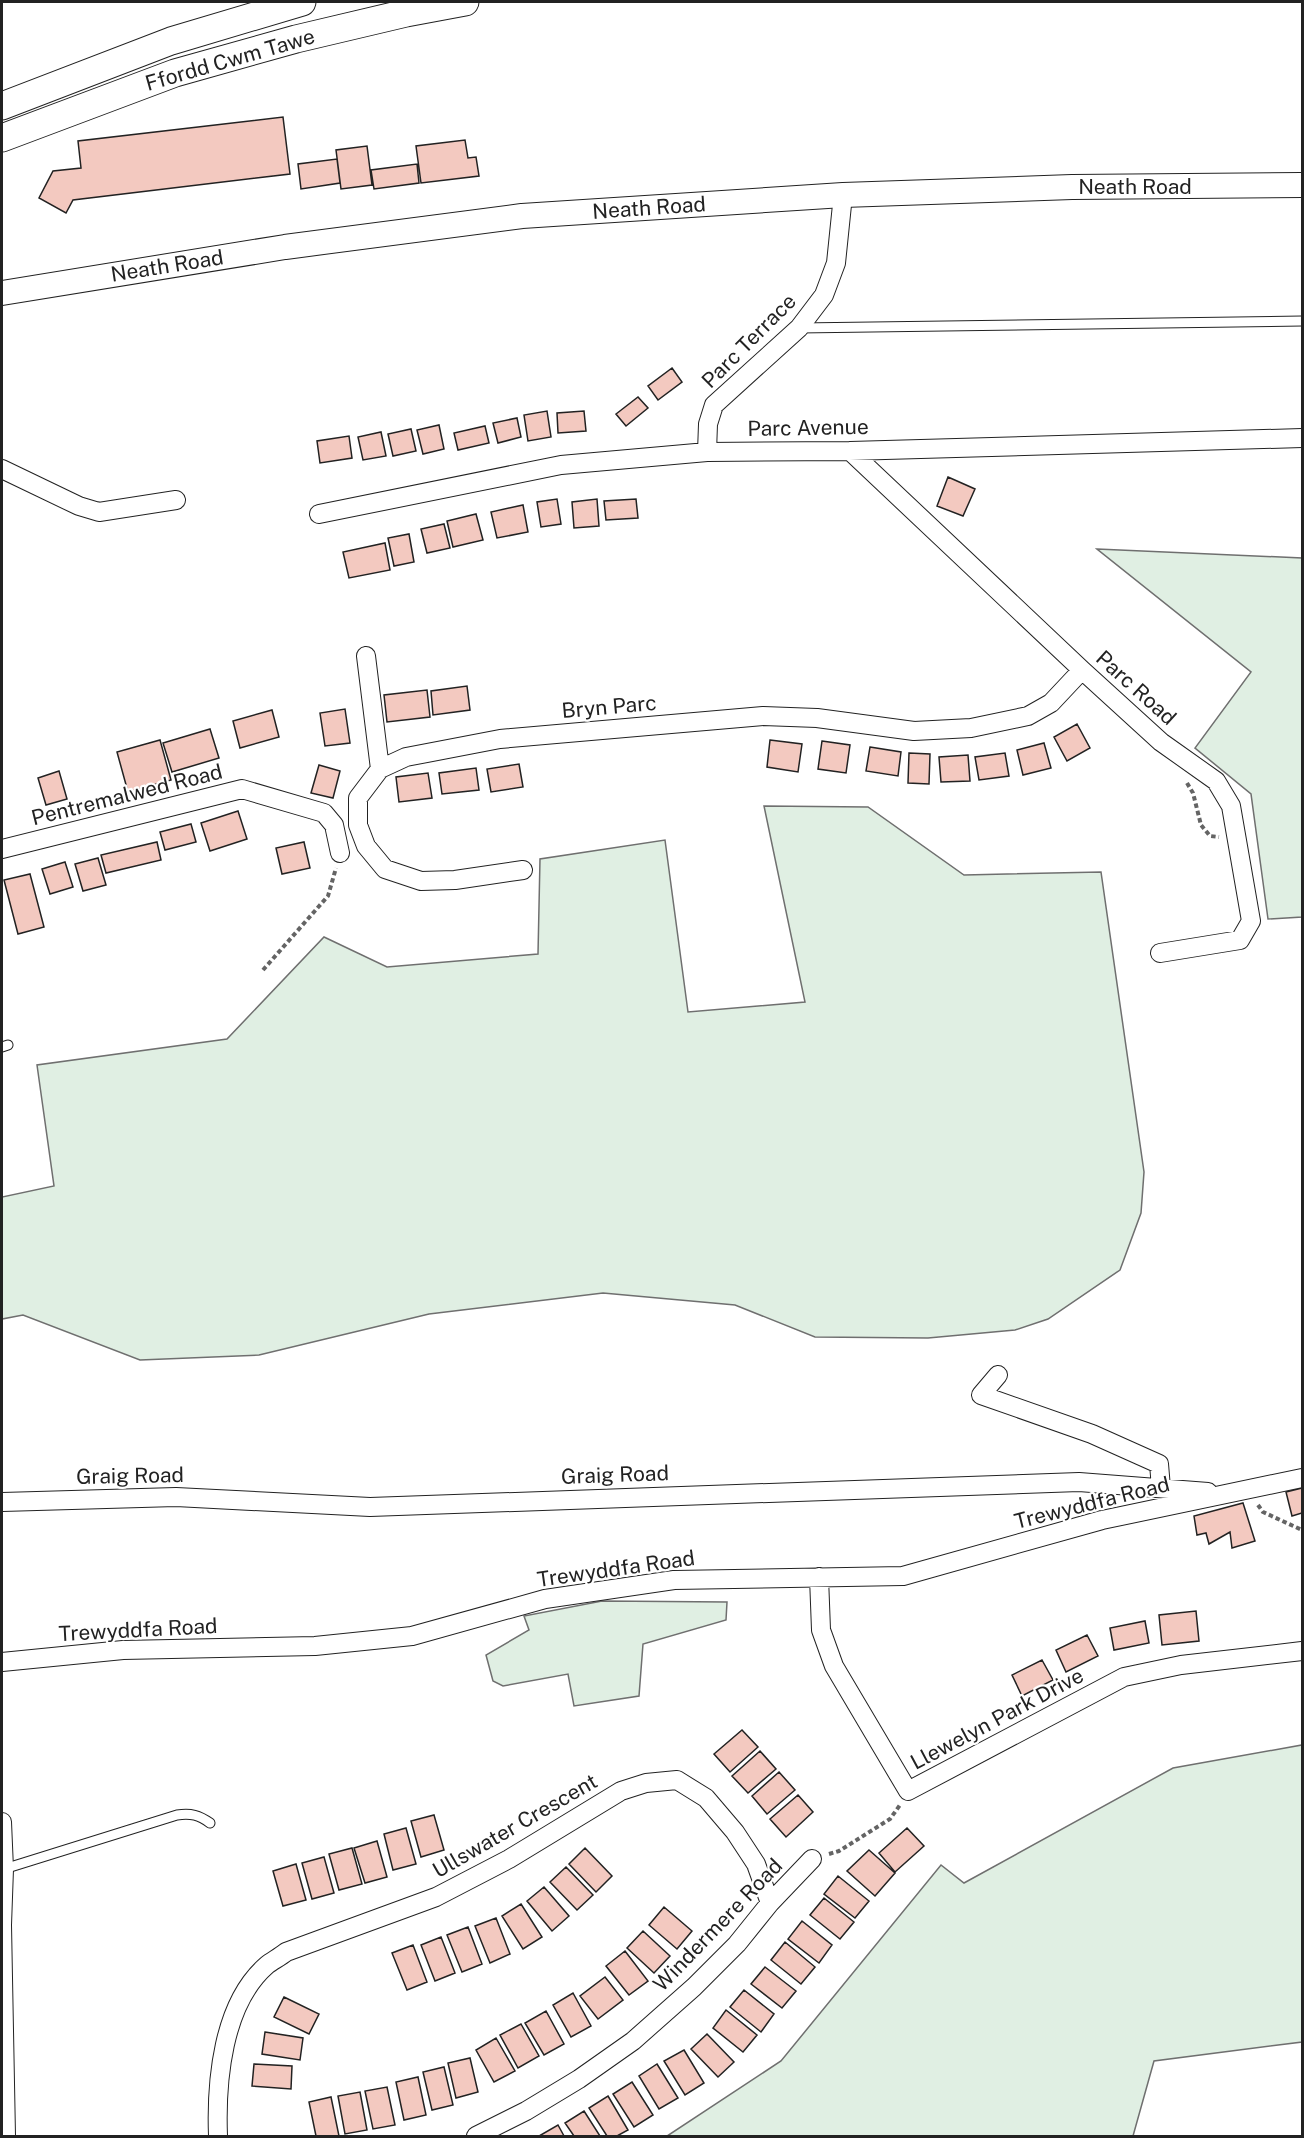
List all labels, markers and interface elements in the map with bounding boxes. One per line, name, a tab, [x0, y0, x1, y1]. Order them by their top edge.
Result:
street label: Ffordd Cwm Tawe	[142, 23, 318, 96]
street label: Neath Road	[1078, 174, 1192, 199]
street label: Neath Road	[591, 191, 707, 224]
street label: Neath Road	[109, 244, 225, 287]
street label: Parc Terrace	[696, 288, 801, 393]
street label: Parc Avenue	[747, 414, 869, 441]
street label: Parc Road	[1091, 645, 1181, 730]
street label: Bryn Parc	[560, 690, 657, 723]
street label: Pentremalwed Road	[29, 759, 225, 830]
street label: Graig Road	[561, 1460, 669, 1489]
street label: Graig Road	[76, 1462, 184, 1489]
street label: Trewyddfa Road	[1012, 1471, 1172, 1534]
street label: Trewyddfa Road	[535, 1545, 696, 1592]
street label: Trewyddfa Road	[58, 1613, 218, 1646]
street label: Llewelyn Park Drive	[906, 1662, 1088, 1775]
street label: Ullswater Crescent	[428, 1768, 601, 1883]
street label: Windermere Road	[648, 1853, 787, 1996]

